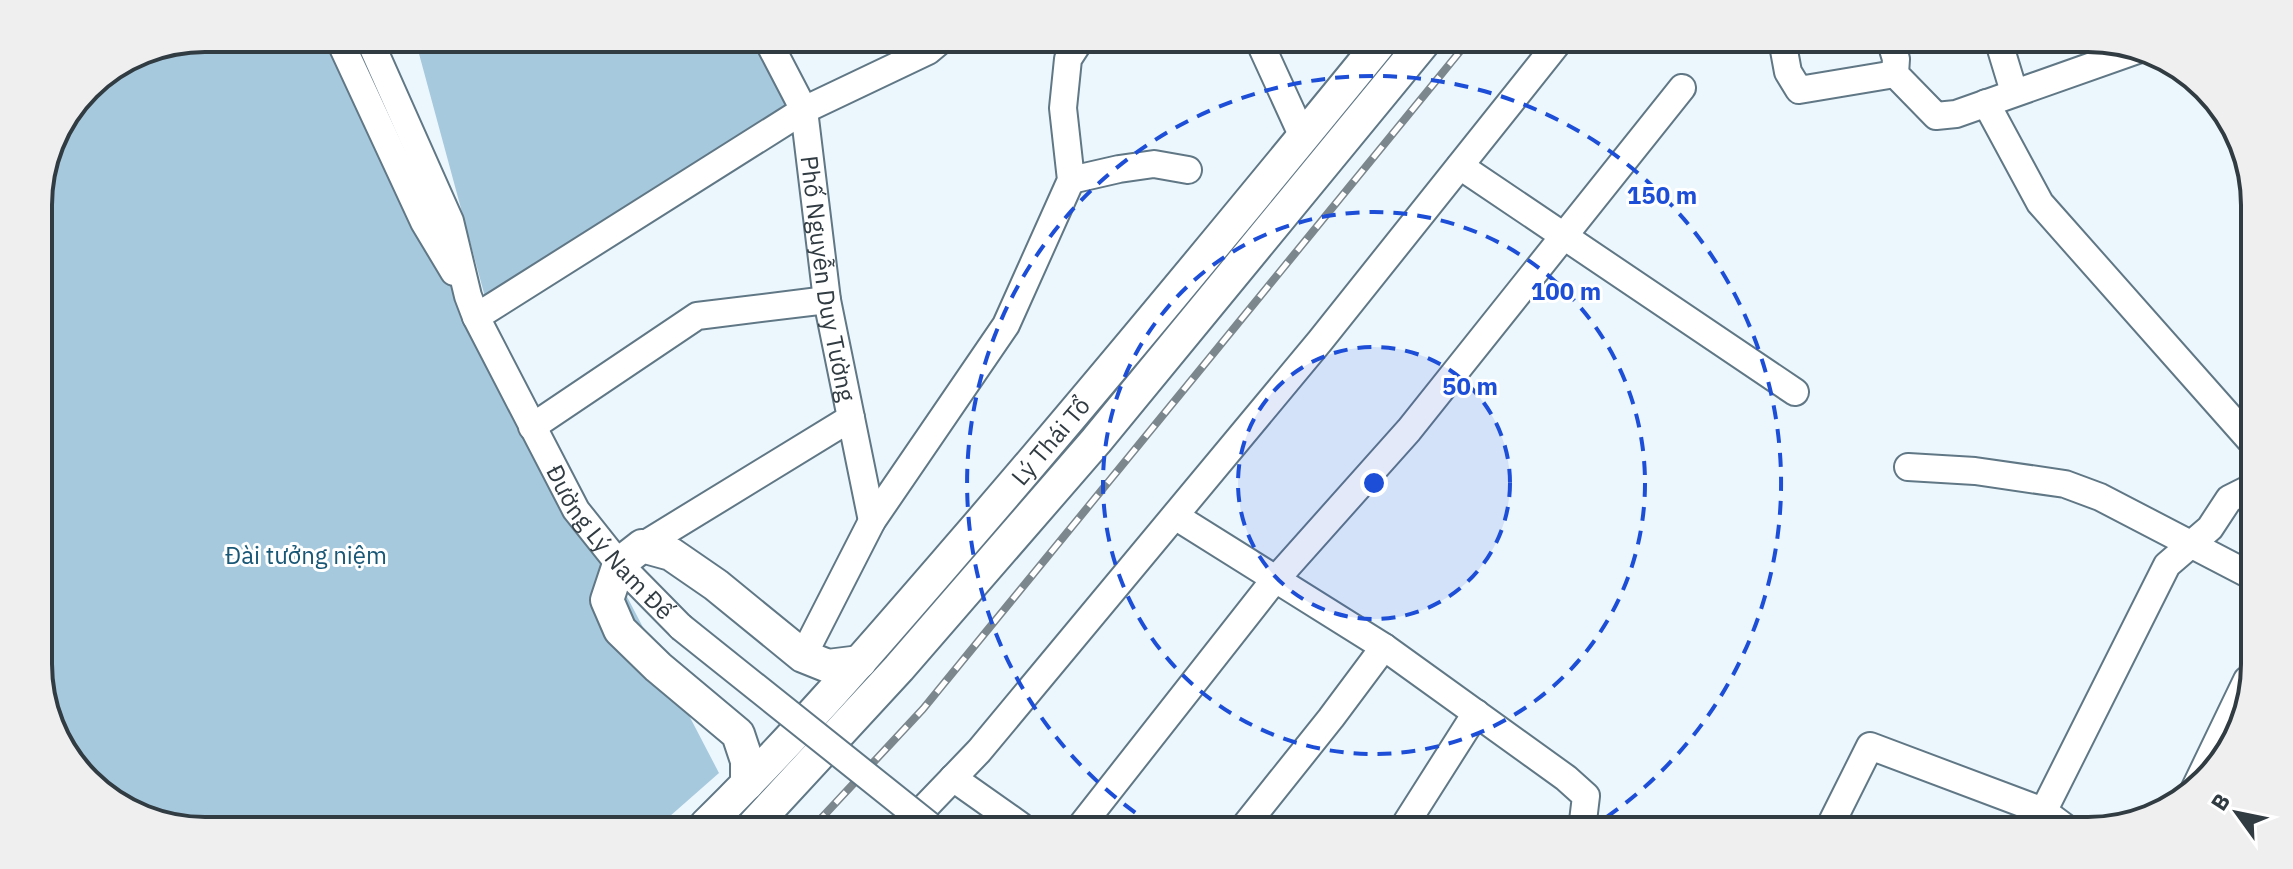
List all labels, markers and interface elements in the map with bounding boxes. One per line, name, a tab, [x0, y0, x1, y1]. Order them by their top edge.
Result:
street label: Phố Nguyễn Duy Tường	[794, 154, 863, 404]
text: 150 m	[1627, 179, 1697, 211]
text: 100 m	[1531, 275, 1601, 307]
text: 50 m	[1442, 370, 1498, 402]
street label: Lý Thái Tổ	[1004, 390, 1097, 492]
street label: Đường Lý Nam Đế	[539, 459, 681, 626]
centre of rings	[1360, 469, 1388, 497]
park label: Đài tưởng niệm	[225, 539, 387, 571]
north arrow	[2197, 773, 2277, 853]
text: B	[2204, 788, 2236, 816]

